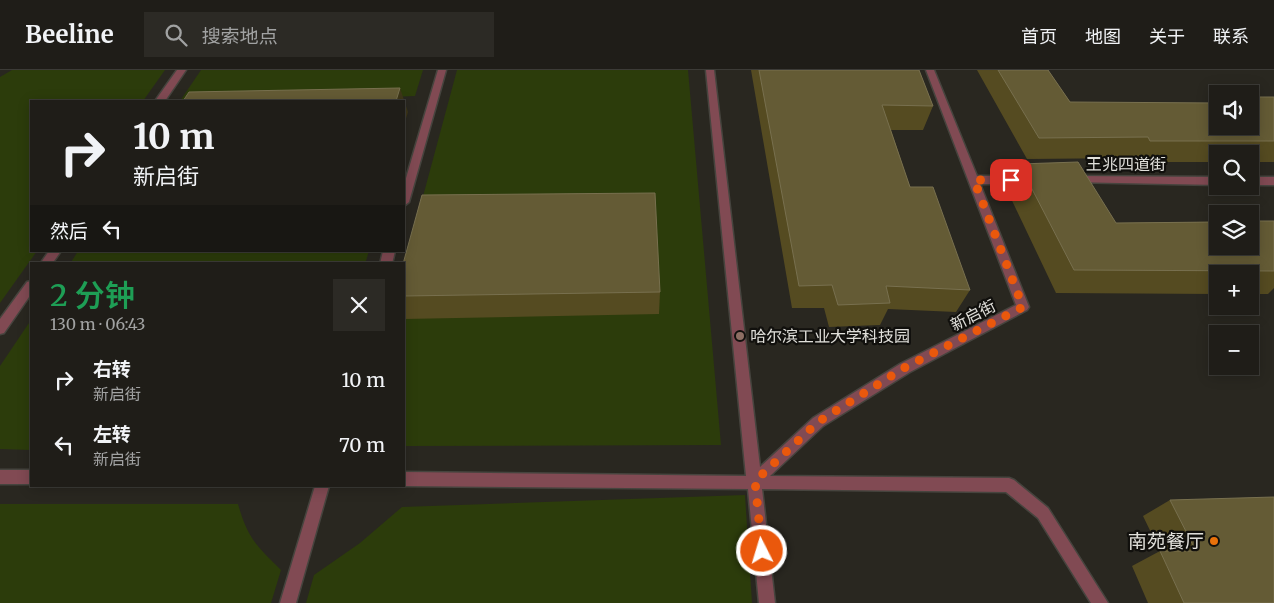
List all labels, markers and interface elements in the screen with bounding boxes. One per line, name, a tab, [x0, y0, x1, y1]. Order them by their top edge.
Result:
search box	[144, 12, 494, 57]
text: Beeline	[25, 19, 114, 50]
icon: search	[162, 21, 190, 49]
text: 搜索地点	[202, 24, 278, 48]
text: 首页	[1021, 25, 1057, 48]
text: 地图	[1085, 25, 1121, 48]
text: 关于	[1149, 25, 1185, 48]
text: 联系	[1213, 25, 1249, 48]
map controls	[1209, 85, 1259, 375]
button: sound	[1209, 85, 1259, 135]
text: 10 m	[133, 115, 214, 159]
icon: right	[50, 120, 115, 185]
button: search	[1209, 145, 1259, 195]
street label: 王兆四道街	[1086, 154, 1166, 174]
pin	[990, 159, 1032, 201]
text: 新启街	[133, 162, 199, 190]
icon: arrive	[997, 166, 1025, 194]
button: layers	[1209, 205, 1259, 255]
icon: left	[98, 215, 126, 243]
text: 然后	[50, 219, 88, 243]
button: +	[1209, 265, 1259, 315]
text: 2 分钟	[50, 276, 135, 314]
button: close	[333, 279, 385, 331]
street label: 新启街	[947, 295, 999, 335]
text: 130 m · 06:43	[50, 314, 145, 334]
button: −	[1209, 325, 1259, 375]
place label: 哈尔滨工业大学科技园	[750, 326, 910, 346]
marker: 哈尔滨工业大学科技园	[734, 330, 746, 342]
text: 右转	[93, 357, 131, 381]
icon: right	[50, 366, 78, 394]
text: 10 m	[342, 368, 385, 392]
text: 新启街	[93, 384, 141, 404]
text: 左转	[93, 422, 131, 446]
icon: left	[50, 431, 78, 459]
text: 70 m	[339, 433, 385, 457]
text: 新启街	[93, 449, 141, 469]
position arrow	[735, 524, 787, 576]
place label: 南苑餐厅	[1128, 529, 1204, 553]
marker: 南苑餐厅	[1208, 535, 1220, 547]

